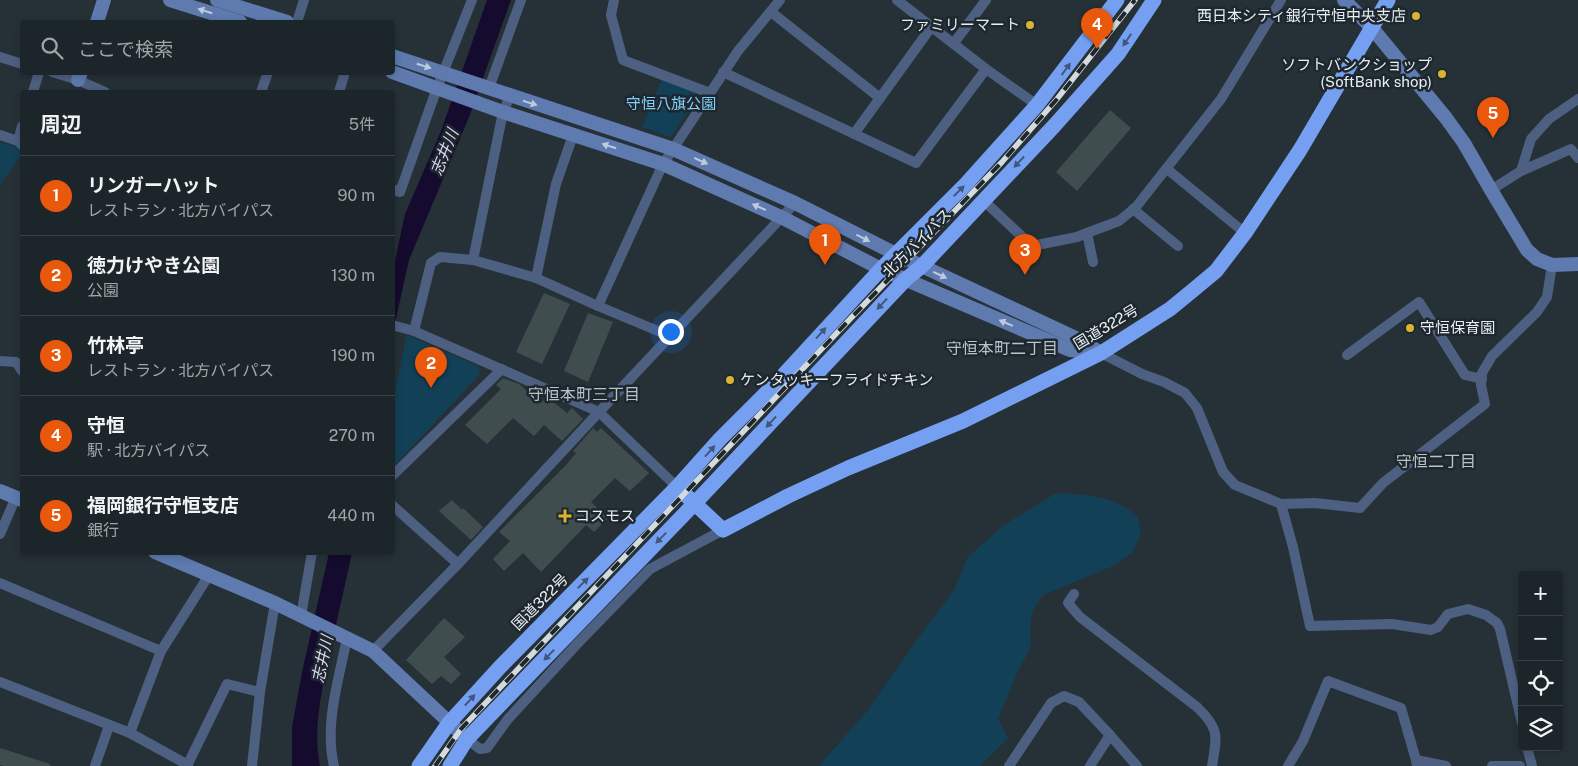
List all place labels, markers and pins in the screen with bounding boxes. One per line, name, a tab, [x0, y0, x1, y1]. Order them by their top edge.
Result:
place label: 西日本シティ銀行守恒中央支店	[1197, 7, 1406, 24]
pin: 4	[1081, 8, 1113, 49]
marker: 西日本シティ銀行守恒中央支店	[1410, 10, 1422, 22]
place label: ファミリーマート	[900, 16, 1020, 33]
marker: ファミリーマート	[1024, 19, 1036, 31]
place label: ソフトバンクショップ (SoftBank shop)	[1281, 56, 1432, 90]
marker: ソフトバンクショップ (SoftBank shop)	[1436, 68, 1448, 80]
pin: 5	[1477, 97, 1509, 138]
pin: 1	[809, 224, 841, 265]
pin: 3	[1009, 234, 1041, 275]
place label: 守恒保育園	[1420, 319, 1495, 336]
marker: 守恒保育園	[1404, 322, 1416, 334]
pin: 2	[415, 347, 447, 388]
place label: ケンタッキーフライドチキン	[740, 371, 933, 388]
marker: ケンタッキーフライドチキン	[724, 374, 736, 386]
place label: コスモス	[575, 507, 635, 524]
marker: コスモス	[559, 510, 571, 522]

